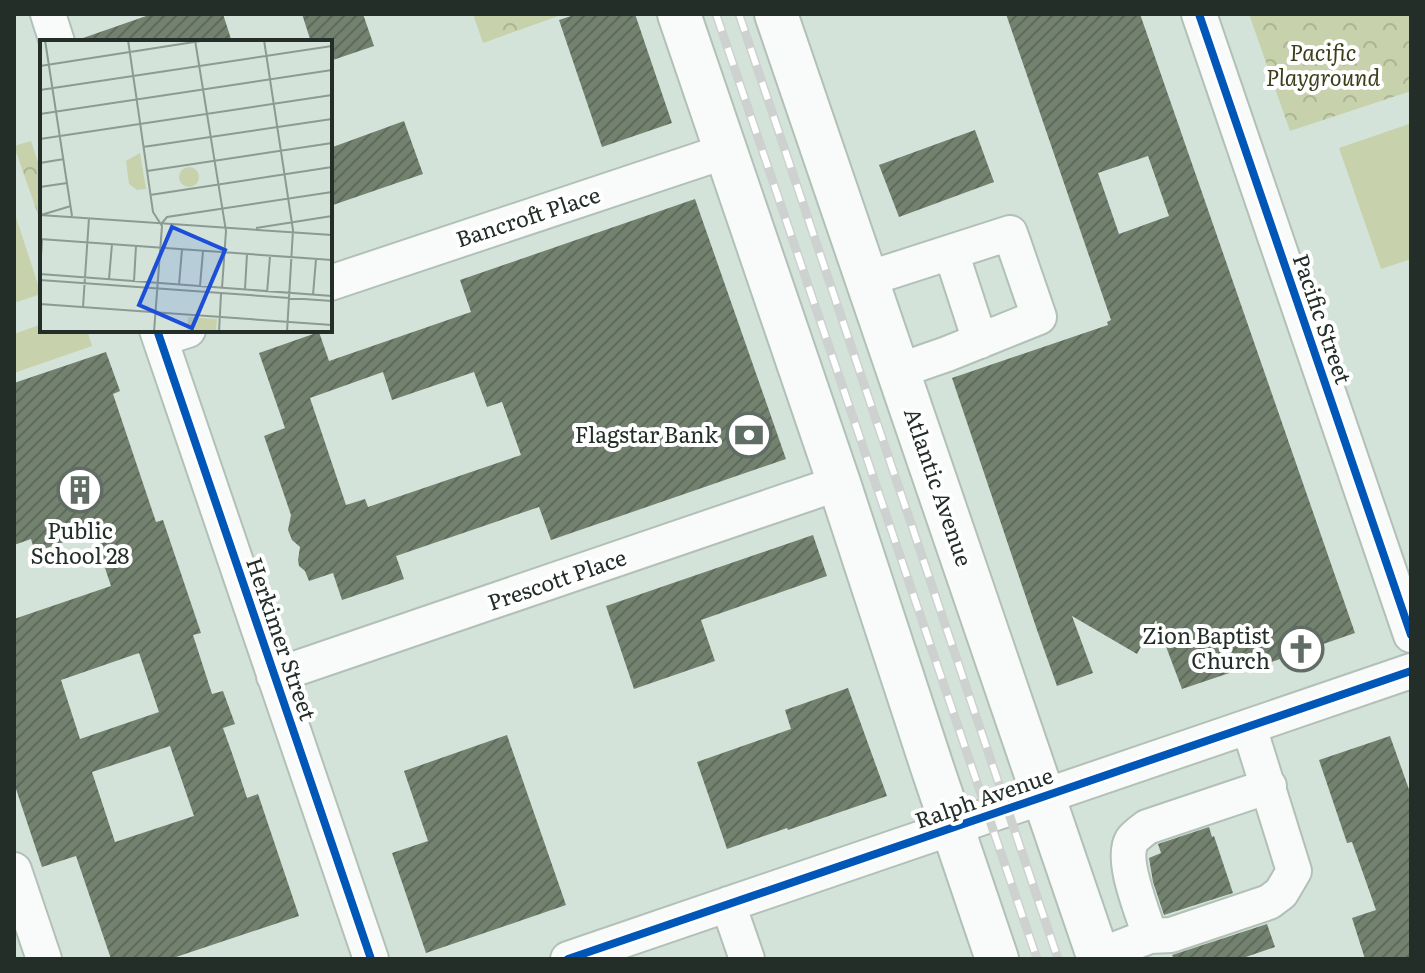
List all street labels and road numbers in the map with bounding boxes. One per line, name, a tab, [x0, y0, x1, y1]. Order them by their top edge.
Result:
street label: Bancroft Place	[451, 177, 604, 254]
street label: Pacific Street	[1286, 249, 1361, 388]
street label: Atlantic Avenue	[897, 403, 982, 570]
street label: Prescott Place	[483, 539, 630, 618]
street label: Herkimer Street	[239, 553, 326, 724]
street label: Ralph Avenue	[910, 758, 1057, 836]

